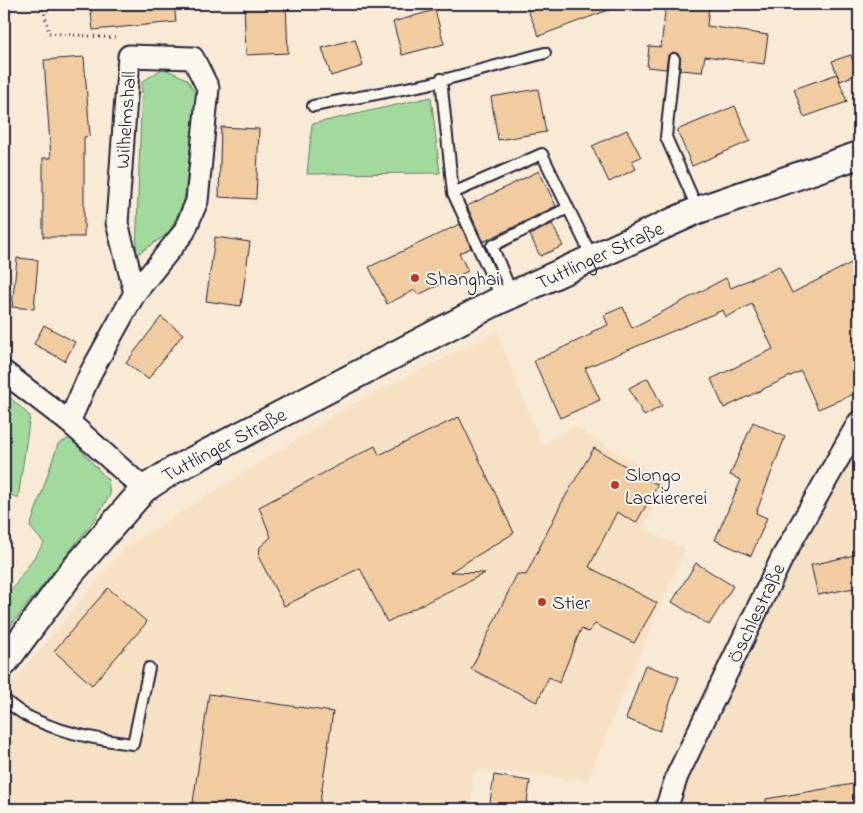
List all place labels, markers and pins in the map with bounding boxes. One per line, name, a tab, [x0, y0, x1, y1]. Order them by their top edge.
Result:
place label: Shanghai	[425, 266, 500, 296]
marker: Shanghai	[409, 272, 421, 284]
place label: Slongo Lackiererei	[625, 462, 707, 514]
marker: Slongo Lackiererei	[609, 479, 621, 491]
place label: Stier	[552, 590, 591, 619]
marker: Stier	[536, 596, 548, 608]

